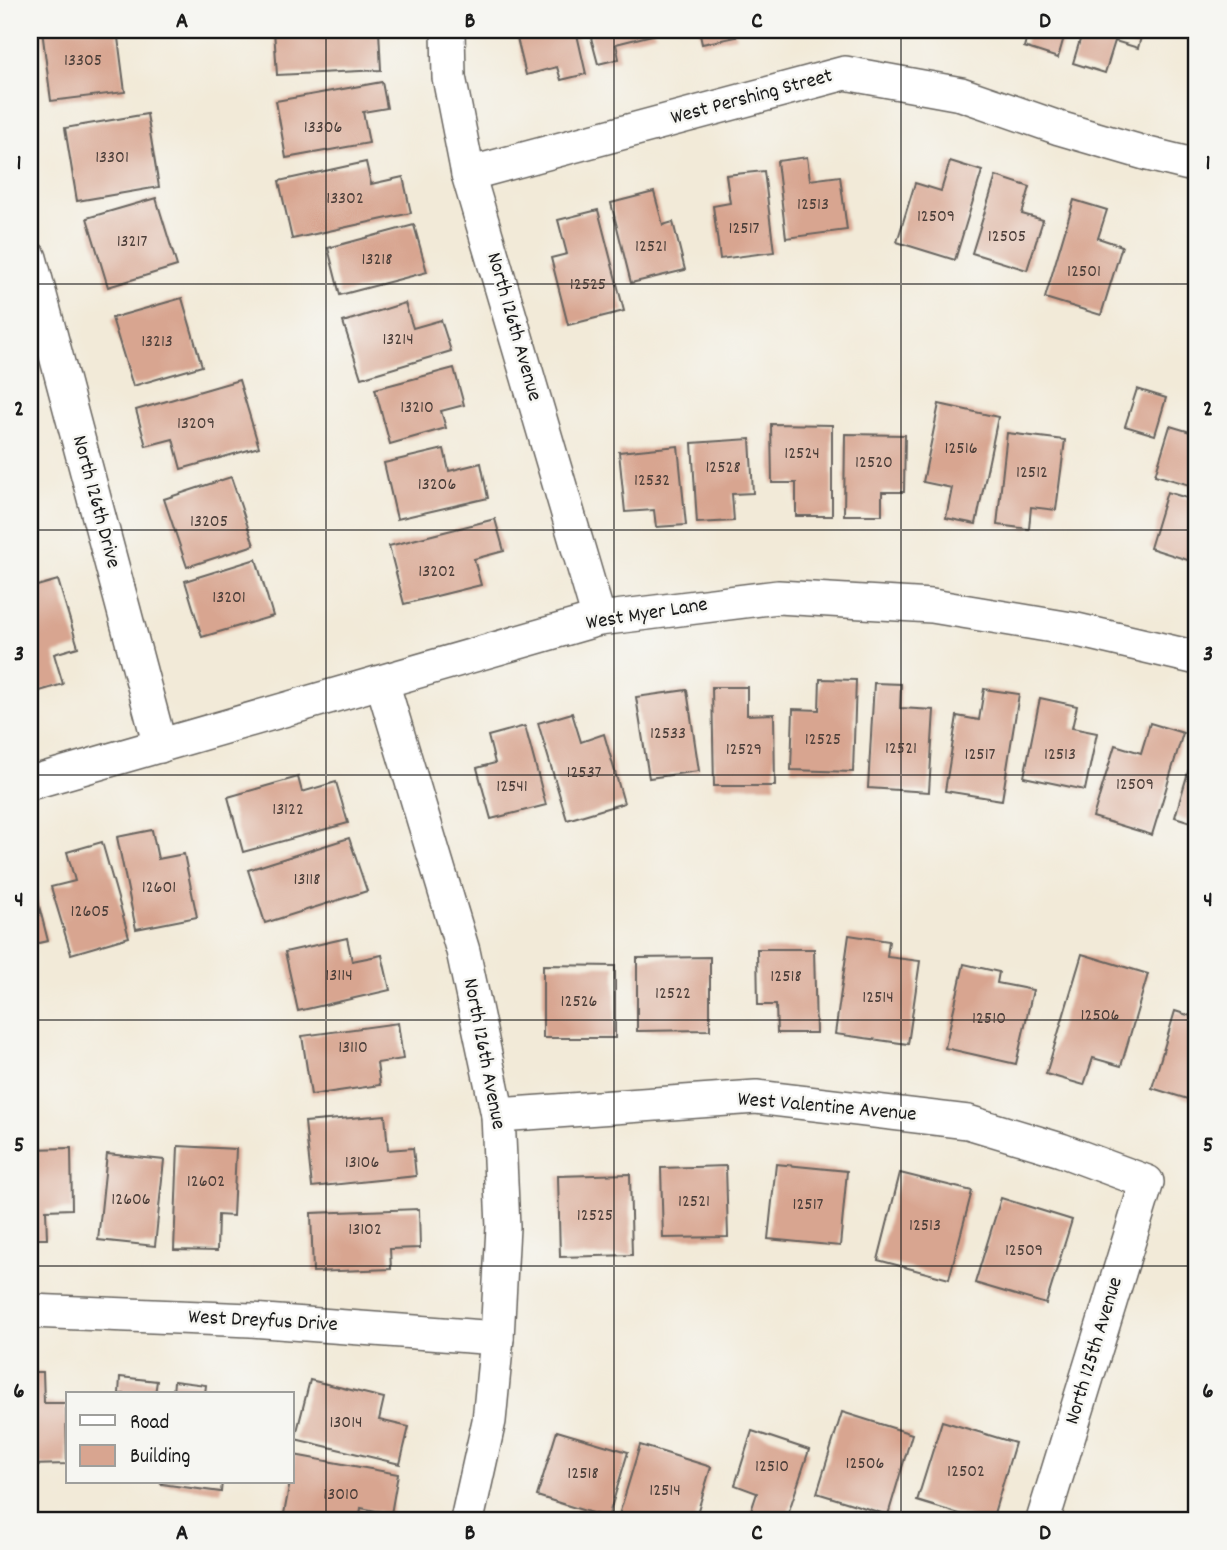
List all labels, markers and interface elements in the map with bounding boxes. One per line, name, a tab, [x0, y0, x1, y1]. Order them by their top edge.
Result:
text: A	[176, 6, 188, 39]
text: B	[465, 6, 476, 39]
text: C	[751, 6, 763, 39]
text: D	[1039, 6, 1051, 39]
house number: 13305	[64, 49, 102, 74]
street label: West Pershing Street	[668, 62, 836, 134]
house number: 13306	[304, 116, 342, 141]
house number: 13301	[95, 146, 129, 171]
text: 1	[16, 148, 22, 181]
text: 1	[1205, 148, 1211, 181]
house number: 13302	[326, 187, 364, 212]
house number: 12513	[797, 193, 829, 218]
house number: 12509	[917, 205, 955, 230]
house number: 12517	[729, 217, 760, 242]
house number: 12505	[988, 225, 1026, 250]
house number: 13217	[117, 230, 147, 255]
house number: 12521	[635, 235, 667, 260]
house number: 13218	[362, 248, 392, 273]
street label: North 126th Avenue	[477, 249, 549, 405]
house number: 12501	[1067, 260, 1101, 285]
house number: 12525	[570, 273, 606, 298]
house number: 13214	[382, 328, 414, 353]
house number: 13213	[141, 330, 173, 355]
text: 2	[14, 394, 24, 427]
text: 2	[1203, 394, 1213, 427]
house number: 13210	[400, 396, 434, 421]
house number: 13209	[177, 412, 215, 437]
street label: North 126th Drive	[63, 432, 127, 572]
house number: 12516	[945, 437, 977, 462]
house number: 12524	[784, 442, 820, 467]
house number: 12520	[855, 451, 893, 476]
house number: 12528	[705, 456, 741, 481]
house number: 12512	[1016, 461, 1048, 486]
house number: 12532	[634, 469, 670, 494]
house number: 13206	[418, 473, 456, 498]
house number: 13205	[190, 510, 228, 535]
house number: 13202	[418, 560, 456, 585]
house number: 13201	[212, 586, 246, 611]
street label: West Myer Lane	[584, 591, 710, 639]
text: 3	[14, 639, 24, 672]
text: 3	[1203, 639, 1213, 672]
house number: 12533	[650, 722, 686, 747]
house number: 12525	[805, 728, 841, 753]
house number: 12521	[885, 737, 917, 762]
house number: 12529	[726, 738, 762, 763]
house number: 12517	[965, 743, 996, 768]
house number: 12513	[1044, 743, 1076, 768]
house number: 12537	[566, 761, 602, 786]
house number: 12509	[1116, 773, 1154, 798]
house number: 12541	[496, 775, 528, 800]
house number: 13122	[272, 798, 304, 823]
house number: 13118	[293, 868, 321, 893]
house number: 12601	[142, 876, 176, 901]
text: 4	[14, 885, 24, 918]
text: 4	[1203, 885, 1213, 918]
house number: 12605	[71, 900, 109, 925]
house number: 13114	[325, 964, 353, 989]
house number: 12518	[770, 965, 802, 990]
street label: North 126th Avenue	[454, 976, 512, 1132]
house number: 12522	[655, 982, 691, 1007]
house number: 12514	[862, 986, 894, 1011]
house number: 12526	[561, 990, 597, 1015]
house number: 12506	[1081, 1004, 1119, 1029]
house number: 12510	[972, 1007, 1006, 1032]
house number: 13110	[338, 1036, 368, 1061]
street label: West Valentine Avenue	[736, 1085, 918, 1131]
text: 5	[14, 1130, 24, 1163]
text: 5	[1203, 1130, 1213, 1163]
house number: 13106	[345, 1151, 379, 1176]
house number: 12602	[187, 1170, 225, 1195]
house number: 12606	[111, 1188, 151, 1213]
house number: 12521	[678, 1190, 710, 1215]
house number: 12517	[793, 1193, 824, 1218]
house number: 12525	[577, 1204, 613, 1229]
house number: 12513	[909, 1214, 941, 1239]
house number: 13102	[348, 1218, 382, 1243]
house number: 12509	[1005, 1239, 1043, 1264]
street label: North 125th Avenue	[1058, 1274, 1132, 1428]
street label: West Dreyfus Drive	[188, 1303, 338, 1341]
text: 6	[13, 1376, 25, 1409]
text: 6	[1202, 1376, 1214, 1409]
legend	[66, 1392, 294, 1484]
text: Road	[130, 1409, 169, 1439]
house number: 13014	[329, 1411, 363, 1436]
text: Building	[130, 1443, 190, 1473]
house number: 12506	[846, 1452, 884, 1477]
house number: 12510	[755, 1455, 789, 1480]
house number: 12502	[947, 1460, 985, 1485]
house number: 12518	[567, 1462, 599, 1487]
house number: 12514	[649, 1479, 681, 1504]
house number: 13010	[323, 1483, 359, 1508]
text: A	[176, 1518, 188, 1550]
text: B	[465, 1518, 476, 1550]
text: C	[751, 1518, 763, 1550]
text: D	[1039, 1518, 1051, 1550]

